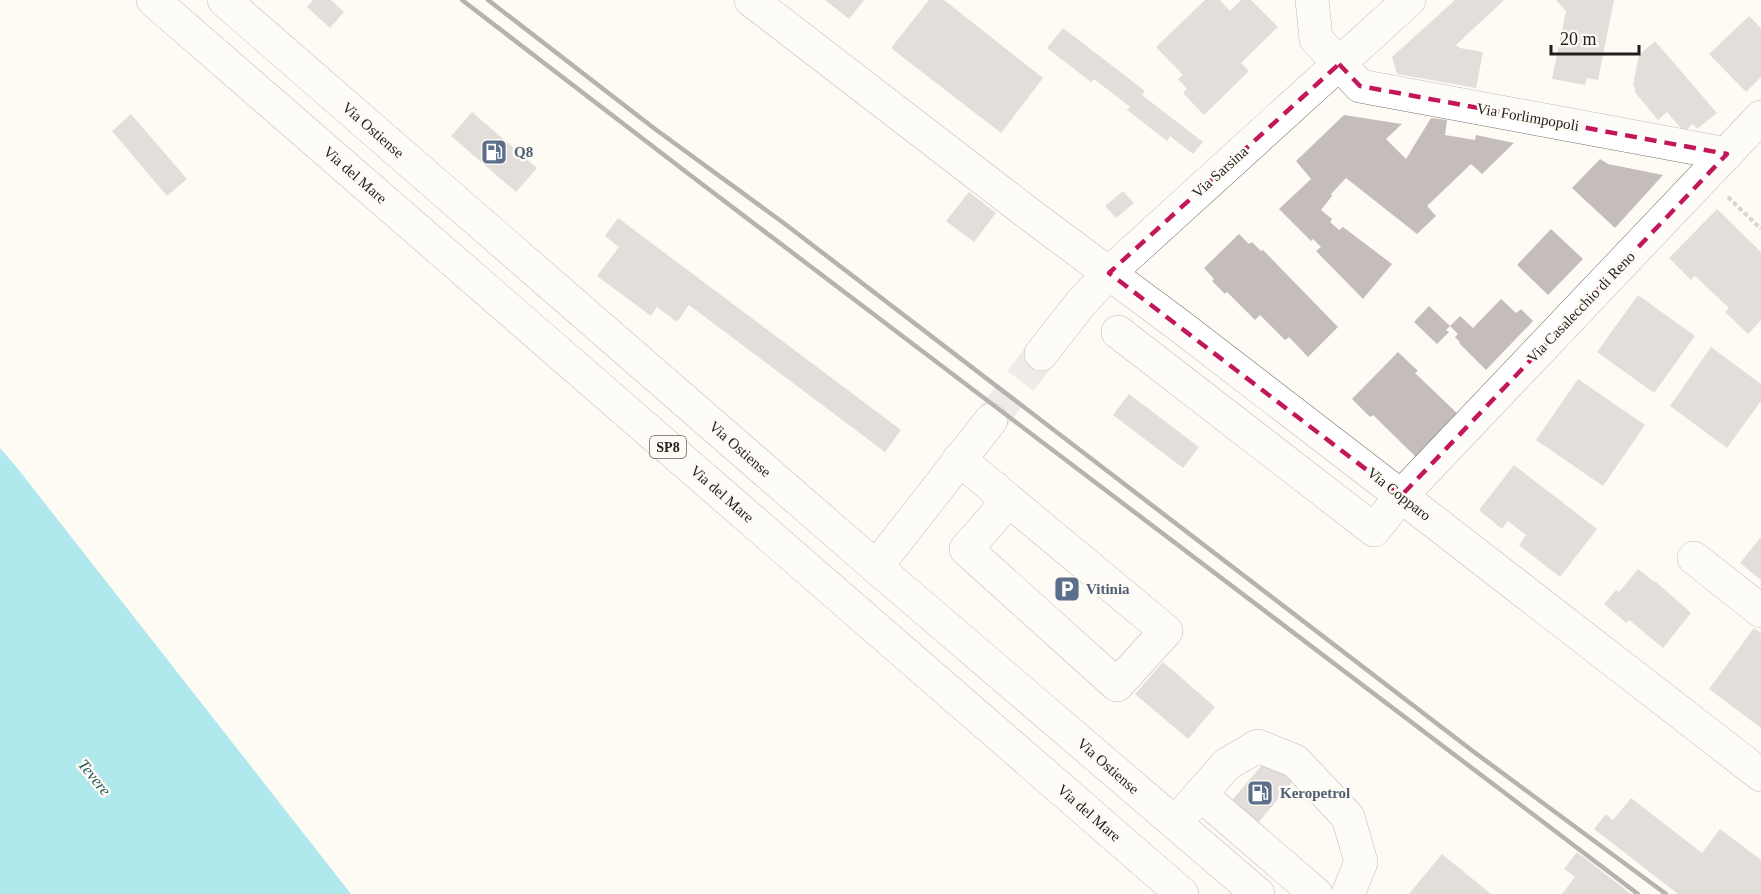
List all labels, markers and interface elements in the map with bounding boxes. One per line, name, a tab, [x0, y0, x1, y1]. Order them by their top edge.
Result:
scale bar	[1551, 18, 1640, 56]
text: 20 m	[1560, 29, 1597, 49]
street label: Via Ostiense	[339, 99, 407, 161]
street label: Via Forlimpopoli	[1476, 100, 1580, 134]
fuel station icon: Q8	[479, 137, 509, 167]
street label: Via del Mare	[320, 143, 390, 207]
street label: Via Sarsina	[1189, 143, 1251, 201]
place label: Q8	[514, 144, 533, 160]
street label: Via Casalecchio di Reno	[1524, 248, 1638, 366]
street label: Via Ostiense	[706, 418, 774, 480]
road number: SP8	[650, 436, 686, 458]
street label: Via del Mare	[687, 462, 757, 526]
street label: Via Copparo	[1364, 464, 1434, 524]
parking icon: Vitinia	[1052, 574, 1082, 604]
place label: Vitinia	[1086, 581, 1130, 597]
street label: Via Ostiense	[1074, 735, 1142, 797]
water label: Tevere	[75, 756, 114, 799]
fuel station icon: Keropetrol	[1245, 778, 1275, 808]
street label: Via del Mare	[1054, 781, 1124, 845]
place label: Keropetrol	[1280, 785, 1350, 801]

